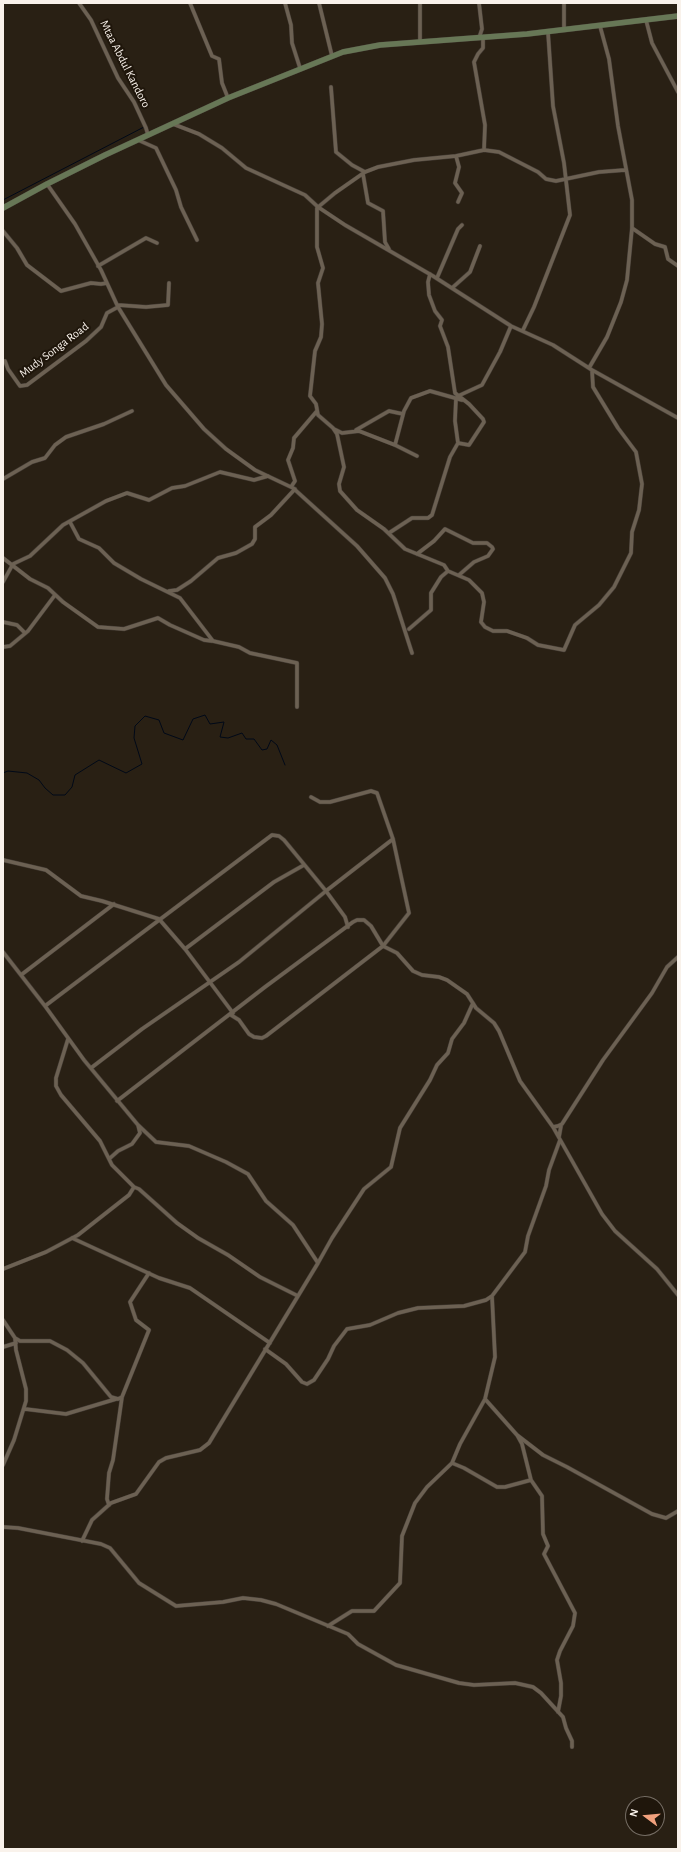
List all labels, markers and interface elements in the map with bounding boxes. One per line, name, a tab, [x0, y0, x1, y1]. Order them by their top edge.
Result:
street label: Mtaa Abdul Kandoro	[97, 18, 153, 110]
street label: Mudy Songa Road	[16, 319, 92, 381]
north arrow	[625, 1796, 665, 1836]
text: N	[628, 1808, 640, 1818]

